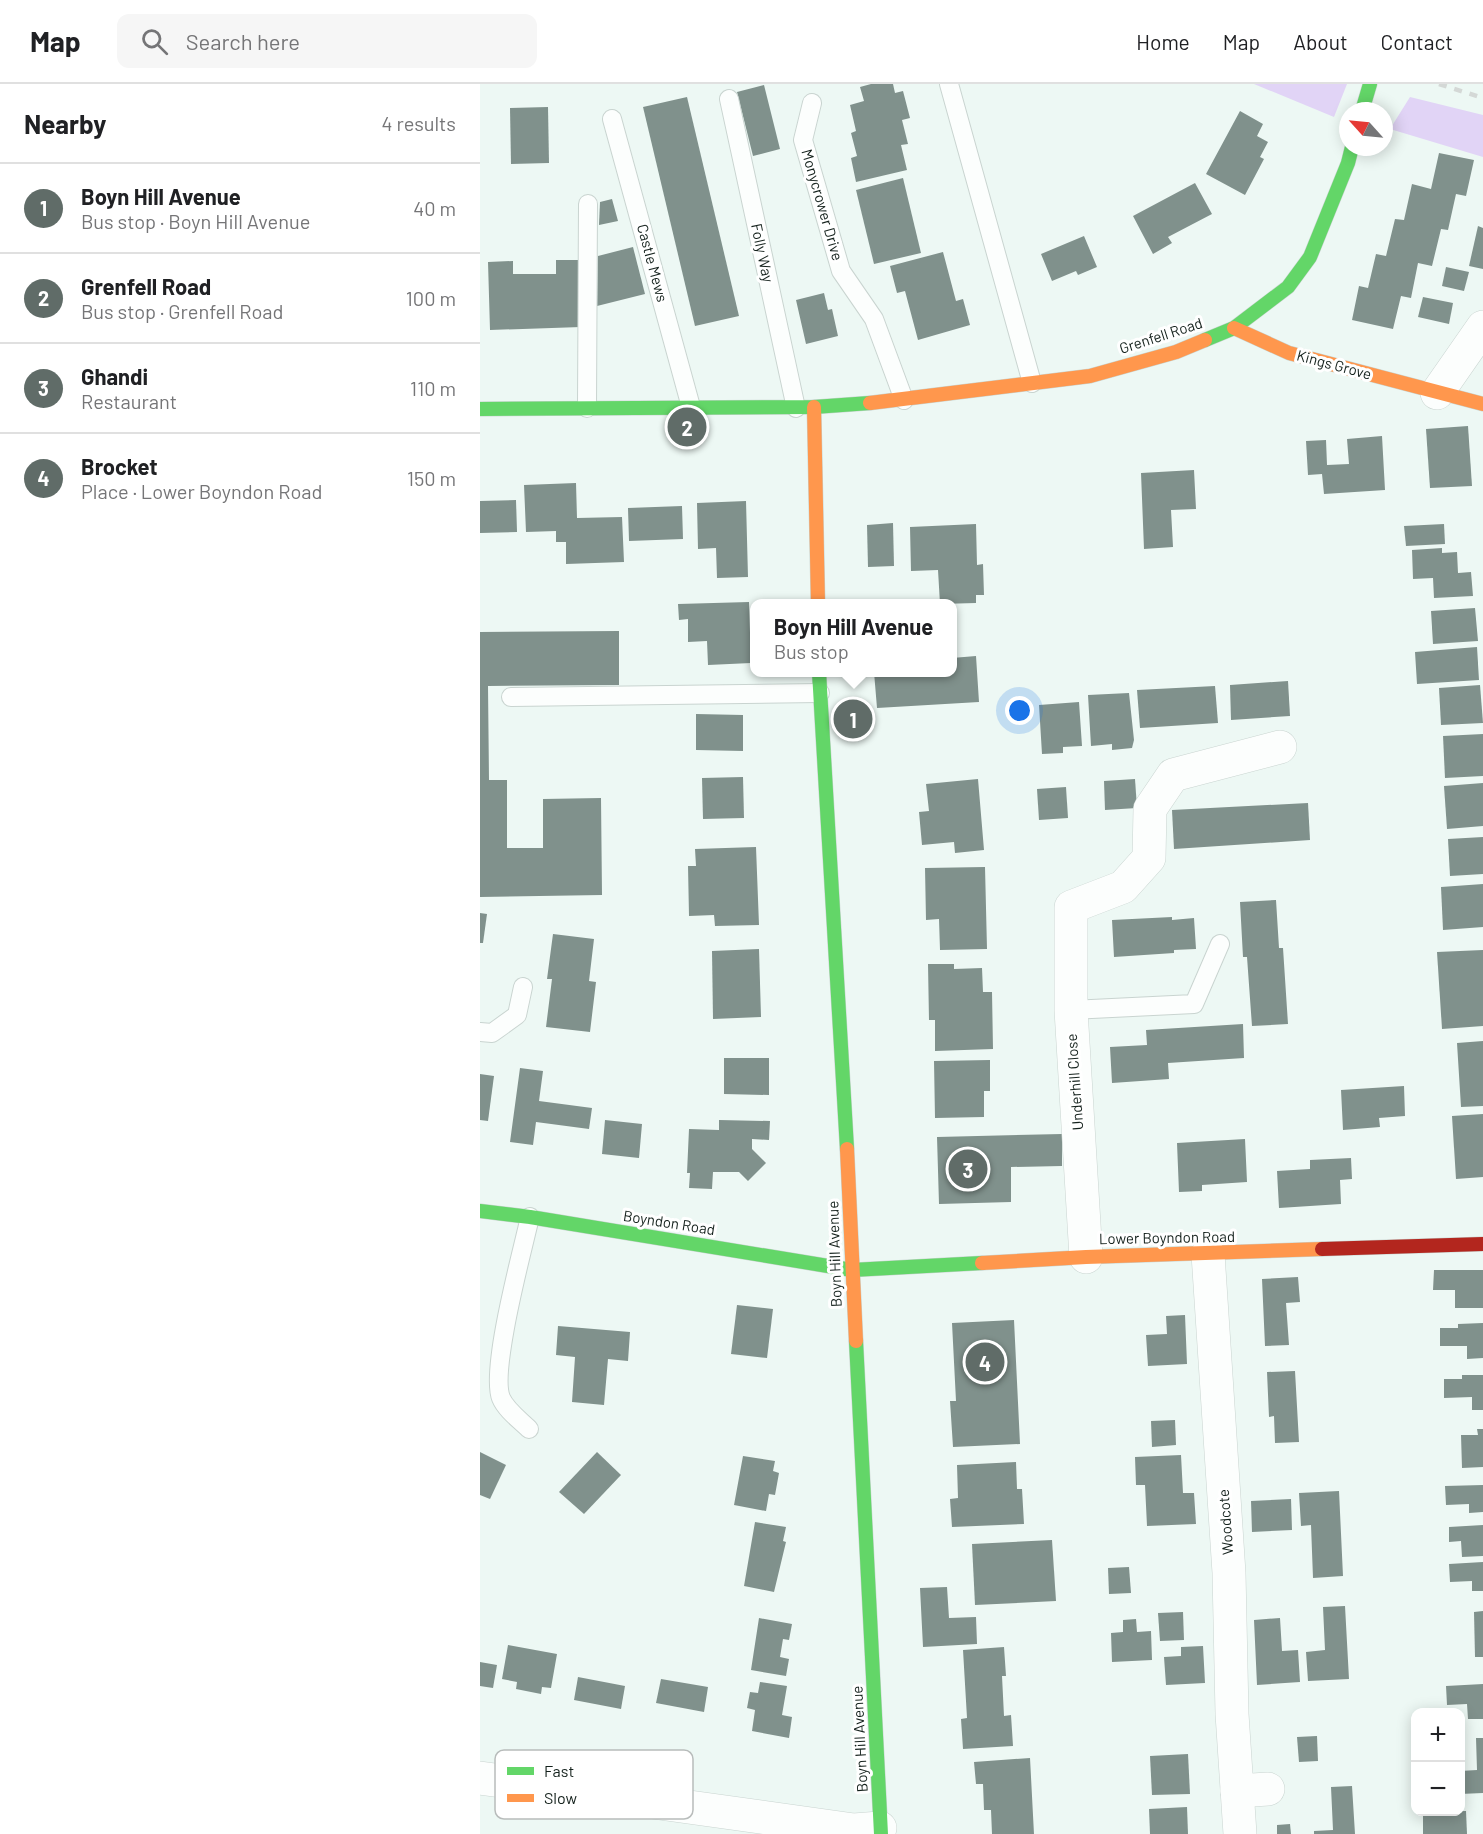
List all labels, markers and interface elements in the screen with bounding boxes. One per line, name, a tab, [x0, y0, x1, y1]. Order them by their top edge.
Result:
search box	[117, 14, 537, 68]
text: Map	[30, 24, 81, 58]
icon: search	[138, 25, 171, 58]
text: Search here	[186, 28, 300, 54]
text: Home	[1136, 29, 1190, 54]
text: Map	[1223, 29, 1260, 54]
text: About	[1293, 29, 1348, 54]
text: Contact	[1381, 29, 1453, 54]
north arrow	[1339, 102, 1393, 156]
text: Nearby	[24, 108, 106, 139]
text: 4 results	[381, 111, 456, 135]
street label: Monycrower Drive	[798, 147, 847, 262]
text: Boyn Hill Avenue	[81, 183, 241, 209]
text: 1	[40, 196, 47, 220]
text: 40 m	[413, 196, 456, 220]
text: Bus stop · Boyn Hill Avenue	[81, 209, 310, 233]
street label: Castle Mews	[634, 222, 672, 304]
street label: Folly Way	[748, 222, 778, 284]
text: Grenfell Road	[81, 273, 211, 299]
text: 2	[38, 286, 49, 310]
text: 100 m	[406, 286, 456, 310]
text: Bus stop · Grenfell Road	[81, 299, 283, 323]
street label: Grenfell Road	[1117, 313, 1205, 357]
street label: Kings Grove	[1295, 345, 1374, 383]
text: Ghandi	[81, 363, 148, 389]
text: 3	[38, 376, 49, 400]
text: 110 m	[410, 376, 456, 400]
text: Restaurant	[81, 389, 177, 413]
pin: 2	[668, 404, 706, 450]
text: Brocket	[81, 453, 158, 479]
text: 4	[37, 466, 50, 490]
text: 150 m	[407, 466, 456, 490]
text: Place · Lower Boyndon Road	[81, 479, 322, 503]
popup	[750, 599, 957, 677]
text: Boyn Hill Avenue	[774, 613, 933, 639]
text: Bus stop	[774, 639, 849, 663]
pin: 1	[834, 696, 872, 742]
your location	[1005, 696, 1034, 725]
street label: Underhill Close	[1062, 1033, 1086, 1131]
pin: 3	[948, 1146, 988, 1192]
street label: Boyn Hill Avenue	[823, 1201, 845, 1308]
street label: Boyndon Road	[622, 1206, 716, 1238]
street label: Lower Boyndon Road	[1099, 1227, 1235, 1247]
pin: 4	[966, 1340, 1004, 1384]
street label: Woodcote	[1214, 1488, 1236, 1556]
street label: Boyn Hill Avenue	[847, 1685, 871, 1793]
map controls	[1411, 1708, 1465, 1816]
button: +	[1411, 1708, 1465, 1762]
legend	[495, 1750, 693, 1819]
text: Fast	[544, 1761, 574, 1780]
button: −	[1411, 1762, 1465, 1816]
text: Slow	[544, 1788, 577, 1807]

